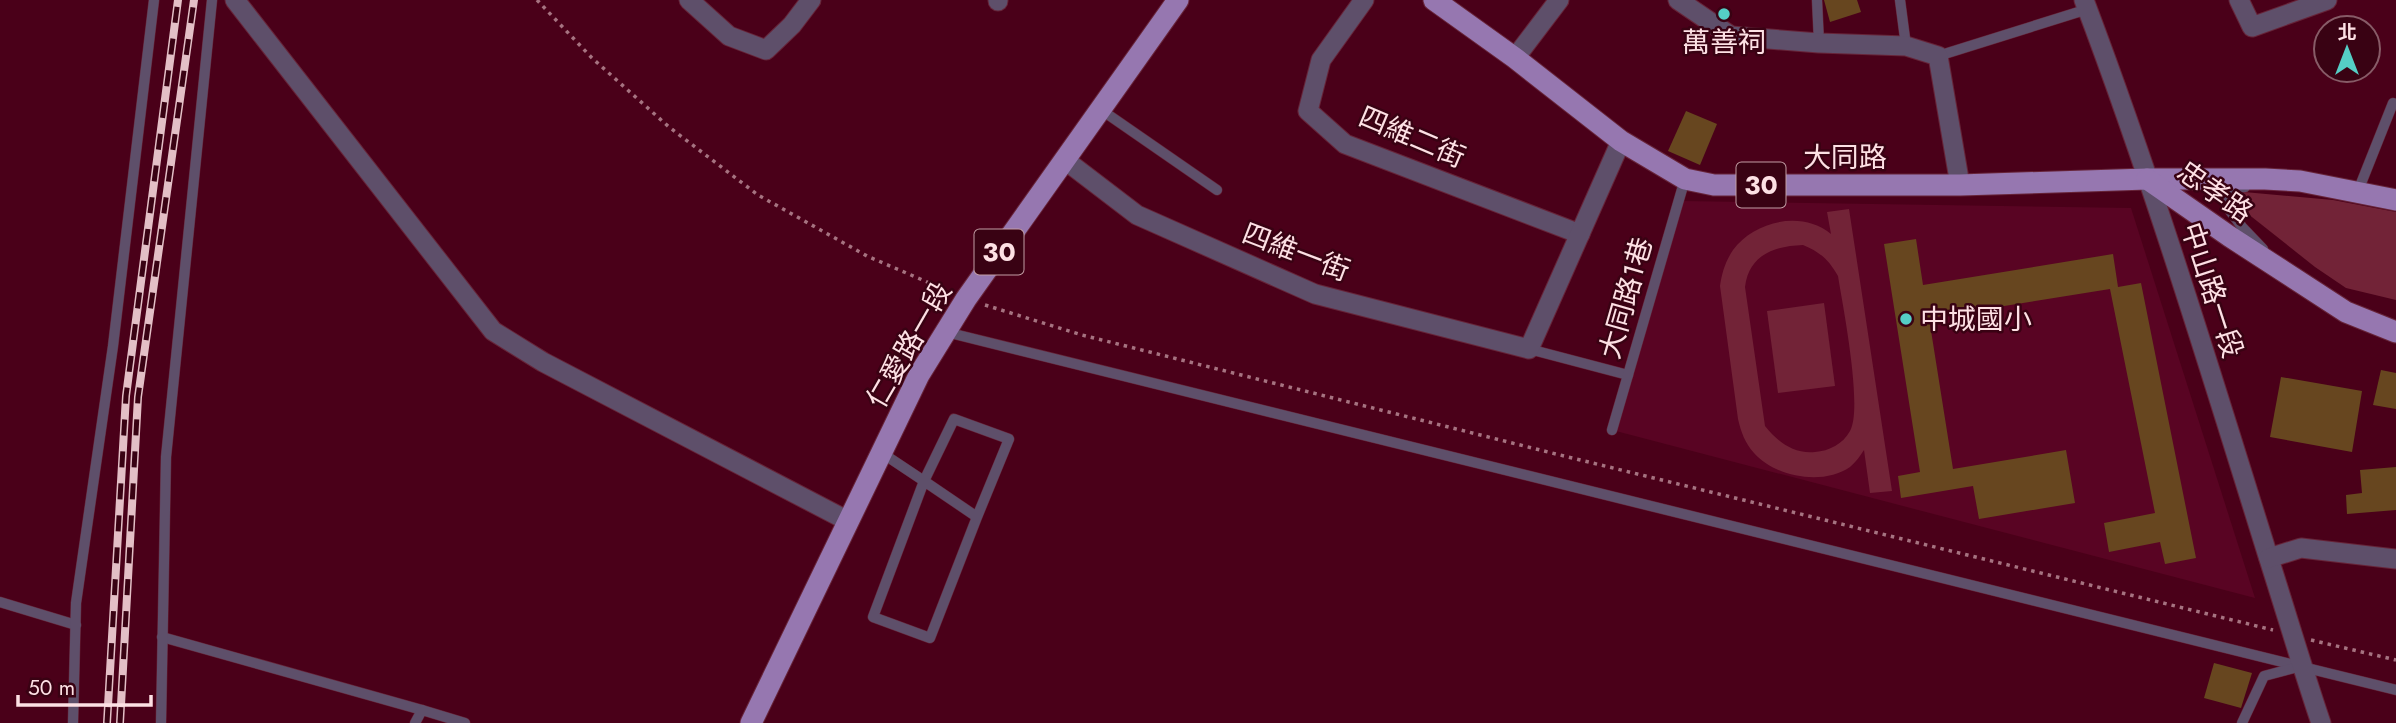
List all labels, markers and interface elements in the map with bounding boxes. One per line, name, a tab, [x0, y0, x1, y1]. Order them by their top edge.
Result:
marker: 萬善祠	[1716, 6, 1732, 22]
north arrow	[2312, 14, 2382, 84]
text: 北	[2337, 19, 2357, 46]
place label: 萬善祠	[1682, 22, 1766, 63]
street label: 四維二街	[1352, 96, 1472, 178]
street label: 大同路	[1803, 137, 1887, 178]
street label: 忠孝路	[2169, 151, 2261, 233]
road number: 30	[1736, 162, 1786, 208]
street label: 四維一街	[1236, 213, 1356, 291]
street label: 中山路一段	[2171, 217, 2253, 363]
road number: 30	[974, 230, 1024, 274]
street label: 大同路1巷	[1589, 232, 1663, 364]
street label: 仁愛路一段	[856, 274, 962, 416]
place label: 中城國小	[1920, 299, 2032, 340]
marker: 中城國小	[1898, 311, 1914, 327]
scale bar	[18, 664, 150, 708]
text: 50 m	[28, 673, 75, 703]

